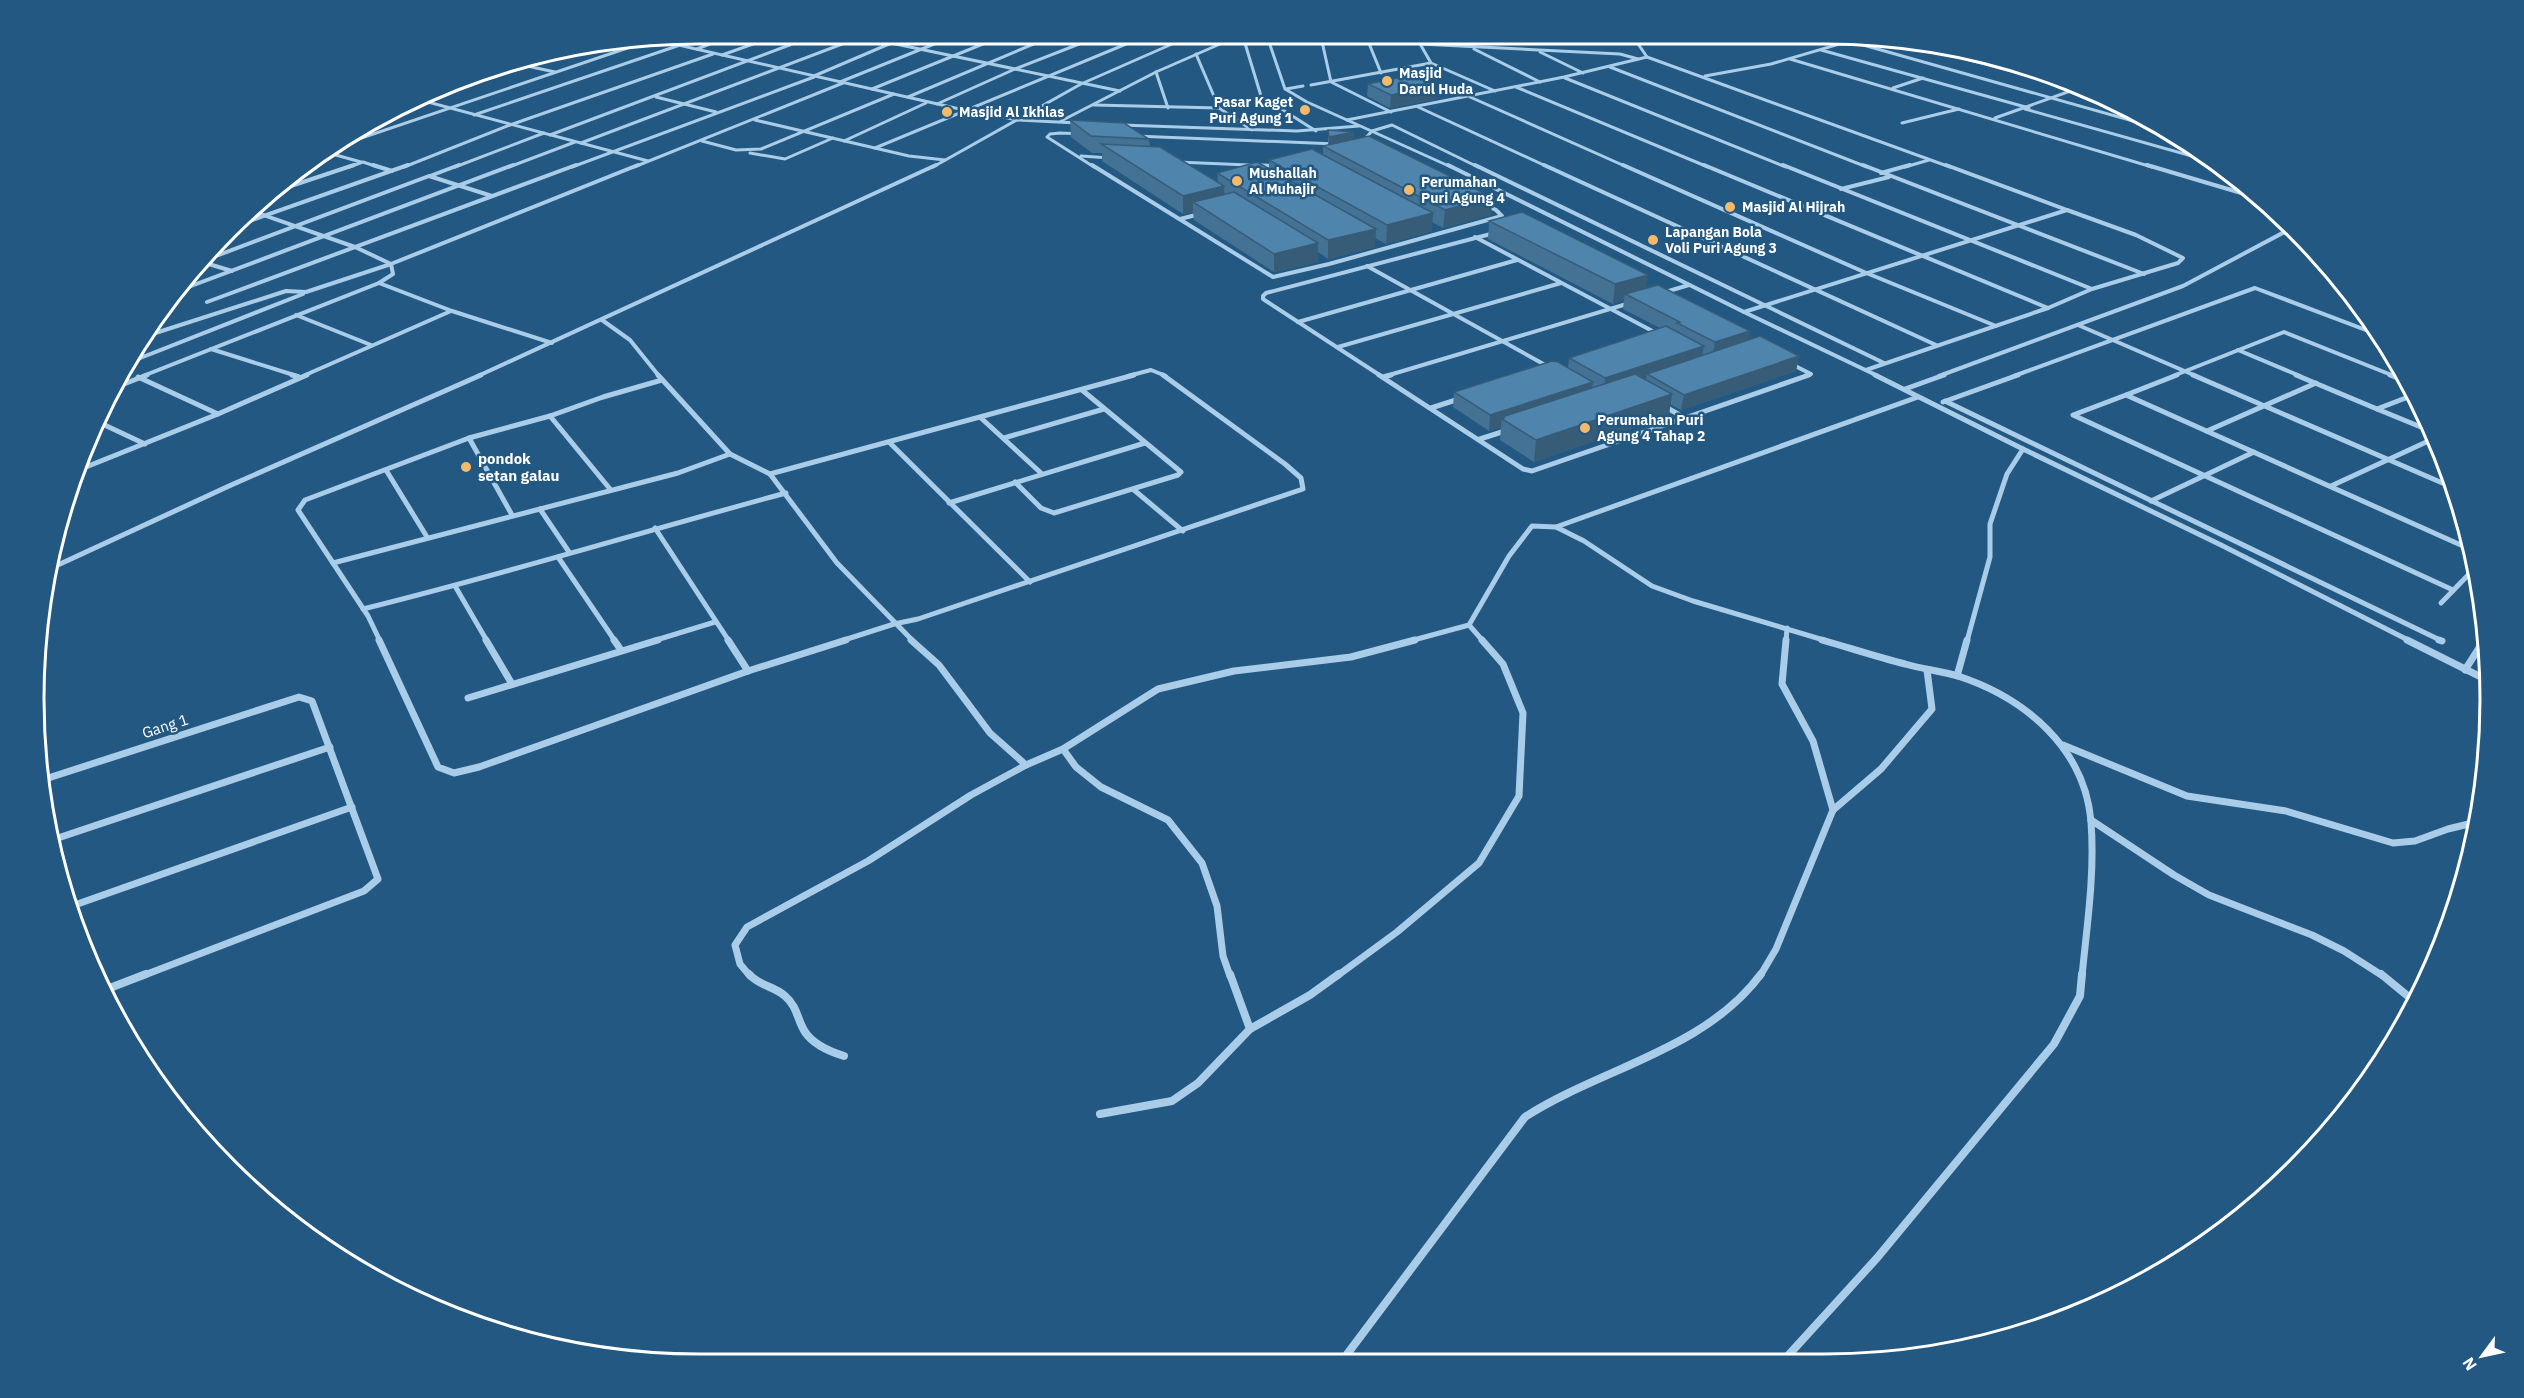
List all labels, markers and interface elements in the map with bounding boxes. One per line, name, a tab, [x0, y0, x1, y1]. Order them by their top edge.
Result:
place label: Masjid Darul Huda	[1399, 64, 1473, 98]
marker: Masjid Darul Huda	[1380, 74, 1394, 88]
place label: Pasar Kaget Puri Agung 1	[1209, 93, 1294, 127]
place label: Masjid Al Ikhlas	[959, 103, 1064, 121]
marker: Pasar Kaget Puri Agung 1	[1298, 103, 1312, 117]
marker: Masjid Al Ikhlas	[940, 105, 954, 119]
place label: Mushallah Al Muhajir	[1249, 164, 1317, 198]
place label: Perumahan Puri Agung 4	[1421, 173, 1505, 207]
marker: Mushallah Al Muhajir	[1230, 174, 1244, 188]
marker: Perumahan Puri Agung 4	[1402, 183, 1416, 197]
place label: Masjid Al Hijrah	[1742, 198, 1845, 216]
marker: Masjid Al Hijrah	[1723, 200, 1737, 214]
place label: Lapangan Bola Voli Puri Agung 3	[1665, 223, 1777, 257]
marker: Lapangan Bola Voli Puri Agung 3	[1646, 233, 1660, 247]
place label: Perumahan Puri Agung 4 Tahap 2	[1597, 411, 1705, 445]
marker: Perumahan Puri Agung 4 Tahap 2	[1578, 421, 1592, 435]
place label: pondok setan galau	[478, 449, 560, 485]
marker: pondok setan galau	[459, 460, 473, 474]
street label: Gang 1	[140, 710, 190, 742]
north arrow	[2452, 1326, 2512, 1386]
text: N	[2458, 1354, 2481, 1374]

